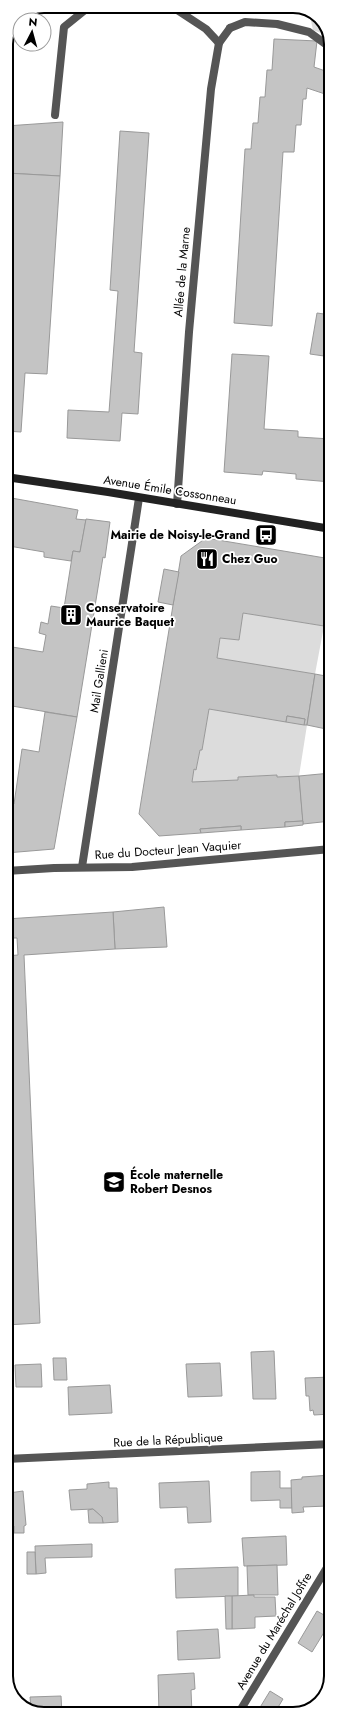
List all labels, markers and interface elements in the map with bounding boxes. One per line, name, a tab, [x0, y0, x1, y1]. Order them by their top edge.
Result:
north arrow	[12, 12, 52, 52]
text: N	[28, 14, 38, 30]
street label: Allée de la Marne	[169, 226, 195, 318]
street label: Avenue Émile Cossonneau	[102, 471, 238, 509]
bus stop icon: Mairie de Noisy-le-Grand	[253, 522, 279, 548]
place label: Mairie de Noisy-le-Grand	[110, 526, 250, 544]
restaurant icon: Chez Guo	[194, 546, 220, 572]
place label: Chez Guo	[222, 550, 278, 568]
place label: Conservatoire Maurice Baquet	[86, 599, 174, 631]
building icon: Conservatoire Maurice Baquet	[58, 602, 84, 628]
street label: Mail Gallieni	[85, 648, 113, 714]
street label: Rue du Docteur Jean Vaquier	[94, 836, 243, 864]
place label: École maternelle Robert Desnos	[130, 1166, 223, 1198]
school or university icon: École maternelle Robert Desnos	[101, 1169, 127, 1195]
street label: Rue de la République	[113, 1428, 223, 1452]
street label: Avenue du Maréchal Joffre	[232, 1569, 316, 1693]

